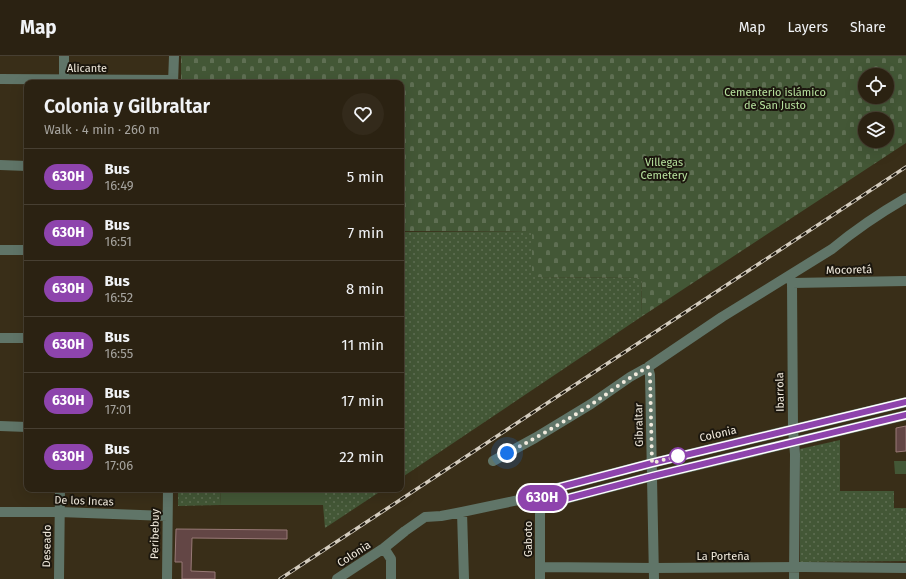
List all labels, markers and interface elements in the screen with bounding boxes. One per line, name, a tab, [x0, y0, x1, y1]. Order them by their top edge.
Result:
text: Map	[20, 16, 57, 39]
text: Map	[739, 19, 765, 36]
text: Layers	[787, 19, 828, 36]
text: Share	[850, 19, 886, 36]
street label: Alicante	[67, 62, 107, 75]
map controls	[858, 68, 894, 148]
button: locate	[858, 68, 894, 104]
park label: Cementerio islámico de San Justo	[724, 86, 826, 112]
button: heart	[342, 93, 384, 135]
text: Colonia y Gilbraltar	[44, 95, 210, 118]
button: layers	[858, 112, 894, 148]
text: Walk · 4 min · 260 m	[44, 122, 160, 137]
park label: Villegas Cemetery	[641, 156, 688, 182]
text: Bus	[105, 160, 130, 178]
text: 630H	[52, 168, 85, 185]
text: 5 min	[347, 168, 384, 186]
text: 16:49	[105, 178, 134, 193]
text: Bus	[105, 216, 130, 234]
text: 630H	[52, 224, 85, 241]
text: 7 min	[347, 224, 384, 242]
text: 16:51	[105, 234, 132, 249]
street label: Mocoretá	[826, 263, 872, 277]
text: Bus	[105, 272, 130, 290]
text: 630H	[52, 280, 85, 297]
text: 8 min	[346, 280, 384, 298]
text: 16:52	[105, 290, 133, 305]
text: Bus	[105, 328, 130, 346]
text: 630H	[52, 336, 85, 353]
text: 11 min	[341, 336, 384, 354]
text: 16:55	[105, 346, 133, 361]
street label: Ibarrola	[773, 372, 787, 412]
text: Bus	[105, 384, 130, 402]
text: 630H	[52, 392, 85, 409]
text: 17 min	[341, 392, 384, 410]
text: 17:01	[105, 402, 132, 417]
street label: Gibraltar	[632, 402, 646, 447]
street label: Colonia	[698, 423, 738, 445]
text: Bus	[105, 440, 130, 458]
your location	[497, 443, 517, 463]
unlabelled marker	[669, 447, 687, 465]
text: 630H	[52, 448, 85, 465]
text: 22 min	[339, 448, 384, 466]
text: 17:06	[105, 458, 133, 473]
line badge: 630H	[514, 485, 570, 511]
text: 630H	[526, 489, 558, 506]
street label: De los Incas	[54, 493, 114, 509]
street label: Peribebuy	[148, 508, 162, 559]
street label: Gaboto	[522, 521, 535, 557]
street label: Deseado	[40, 524, 54, 568]
street label: Colonia	[335, 538, 373, 570]
street label: La Porteña	[696, 550, 750, 563]

